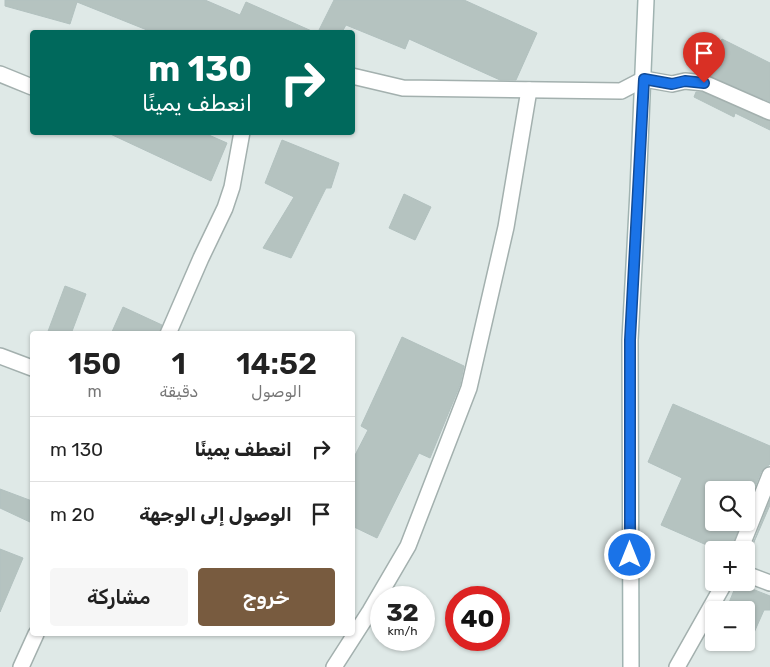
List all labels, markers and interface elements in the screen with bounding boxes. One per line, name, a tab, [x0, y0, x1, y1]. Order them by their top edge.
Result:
pin	[683, 32, 725, 83]
icon: arrive	[690, 39, 718, 67]
text: 130 m	[148, 48, 252, 90]
icon: right	[270, 50, 335, 115]
text: انعطف يمينًا	[142, 90, 252, 117]
text: 150	[68, 346, 121, 382]
text: 1	[172, 346, 186, 382]
text: 14:52	[236, 346, 317, 382]
text: m	[88, 382, 102, 401]
text: دقيقة	[159, 382, 198, 401]
text: الوصول	[251, 382, 302, 401]
icon: right	[307, 435, 335, 463]
text: 130 m	[50, 438, 103, 461]
text: انعطف يمينًا	[195, 438, 292, 461]
map controls	[705, 481, 755, 651]
button: search	[705, 481, 755, 531]
icon: arrive	[307, 500, 335, 528]
text: 20 m	[50, 503, 95, 526]
text: الوصول إلى الوجهة	[139, 503, 292, 526]
position arrow	[603, 528, 655, 580]
button: +	[705, 541, 755, 591]
button: مشاركة	[50, 568, 188, 626]
button: خروج	[198, 568, 335, 626]
speed limit sign: 40	[445, 586, 510, 651]
text: 32	[386, 598, 419, 627]
button: −	[705, 601, 755, 651]
text: km/h	[388, 624, 417, 638]

